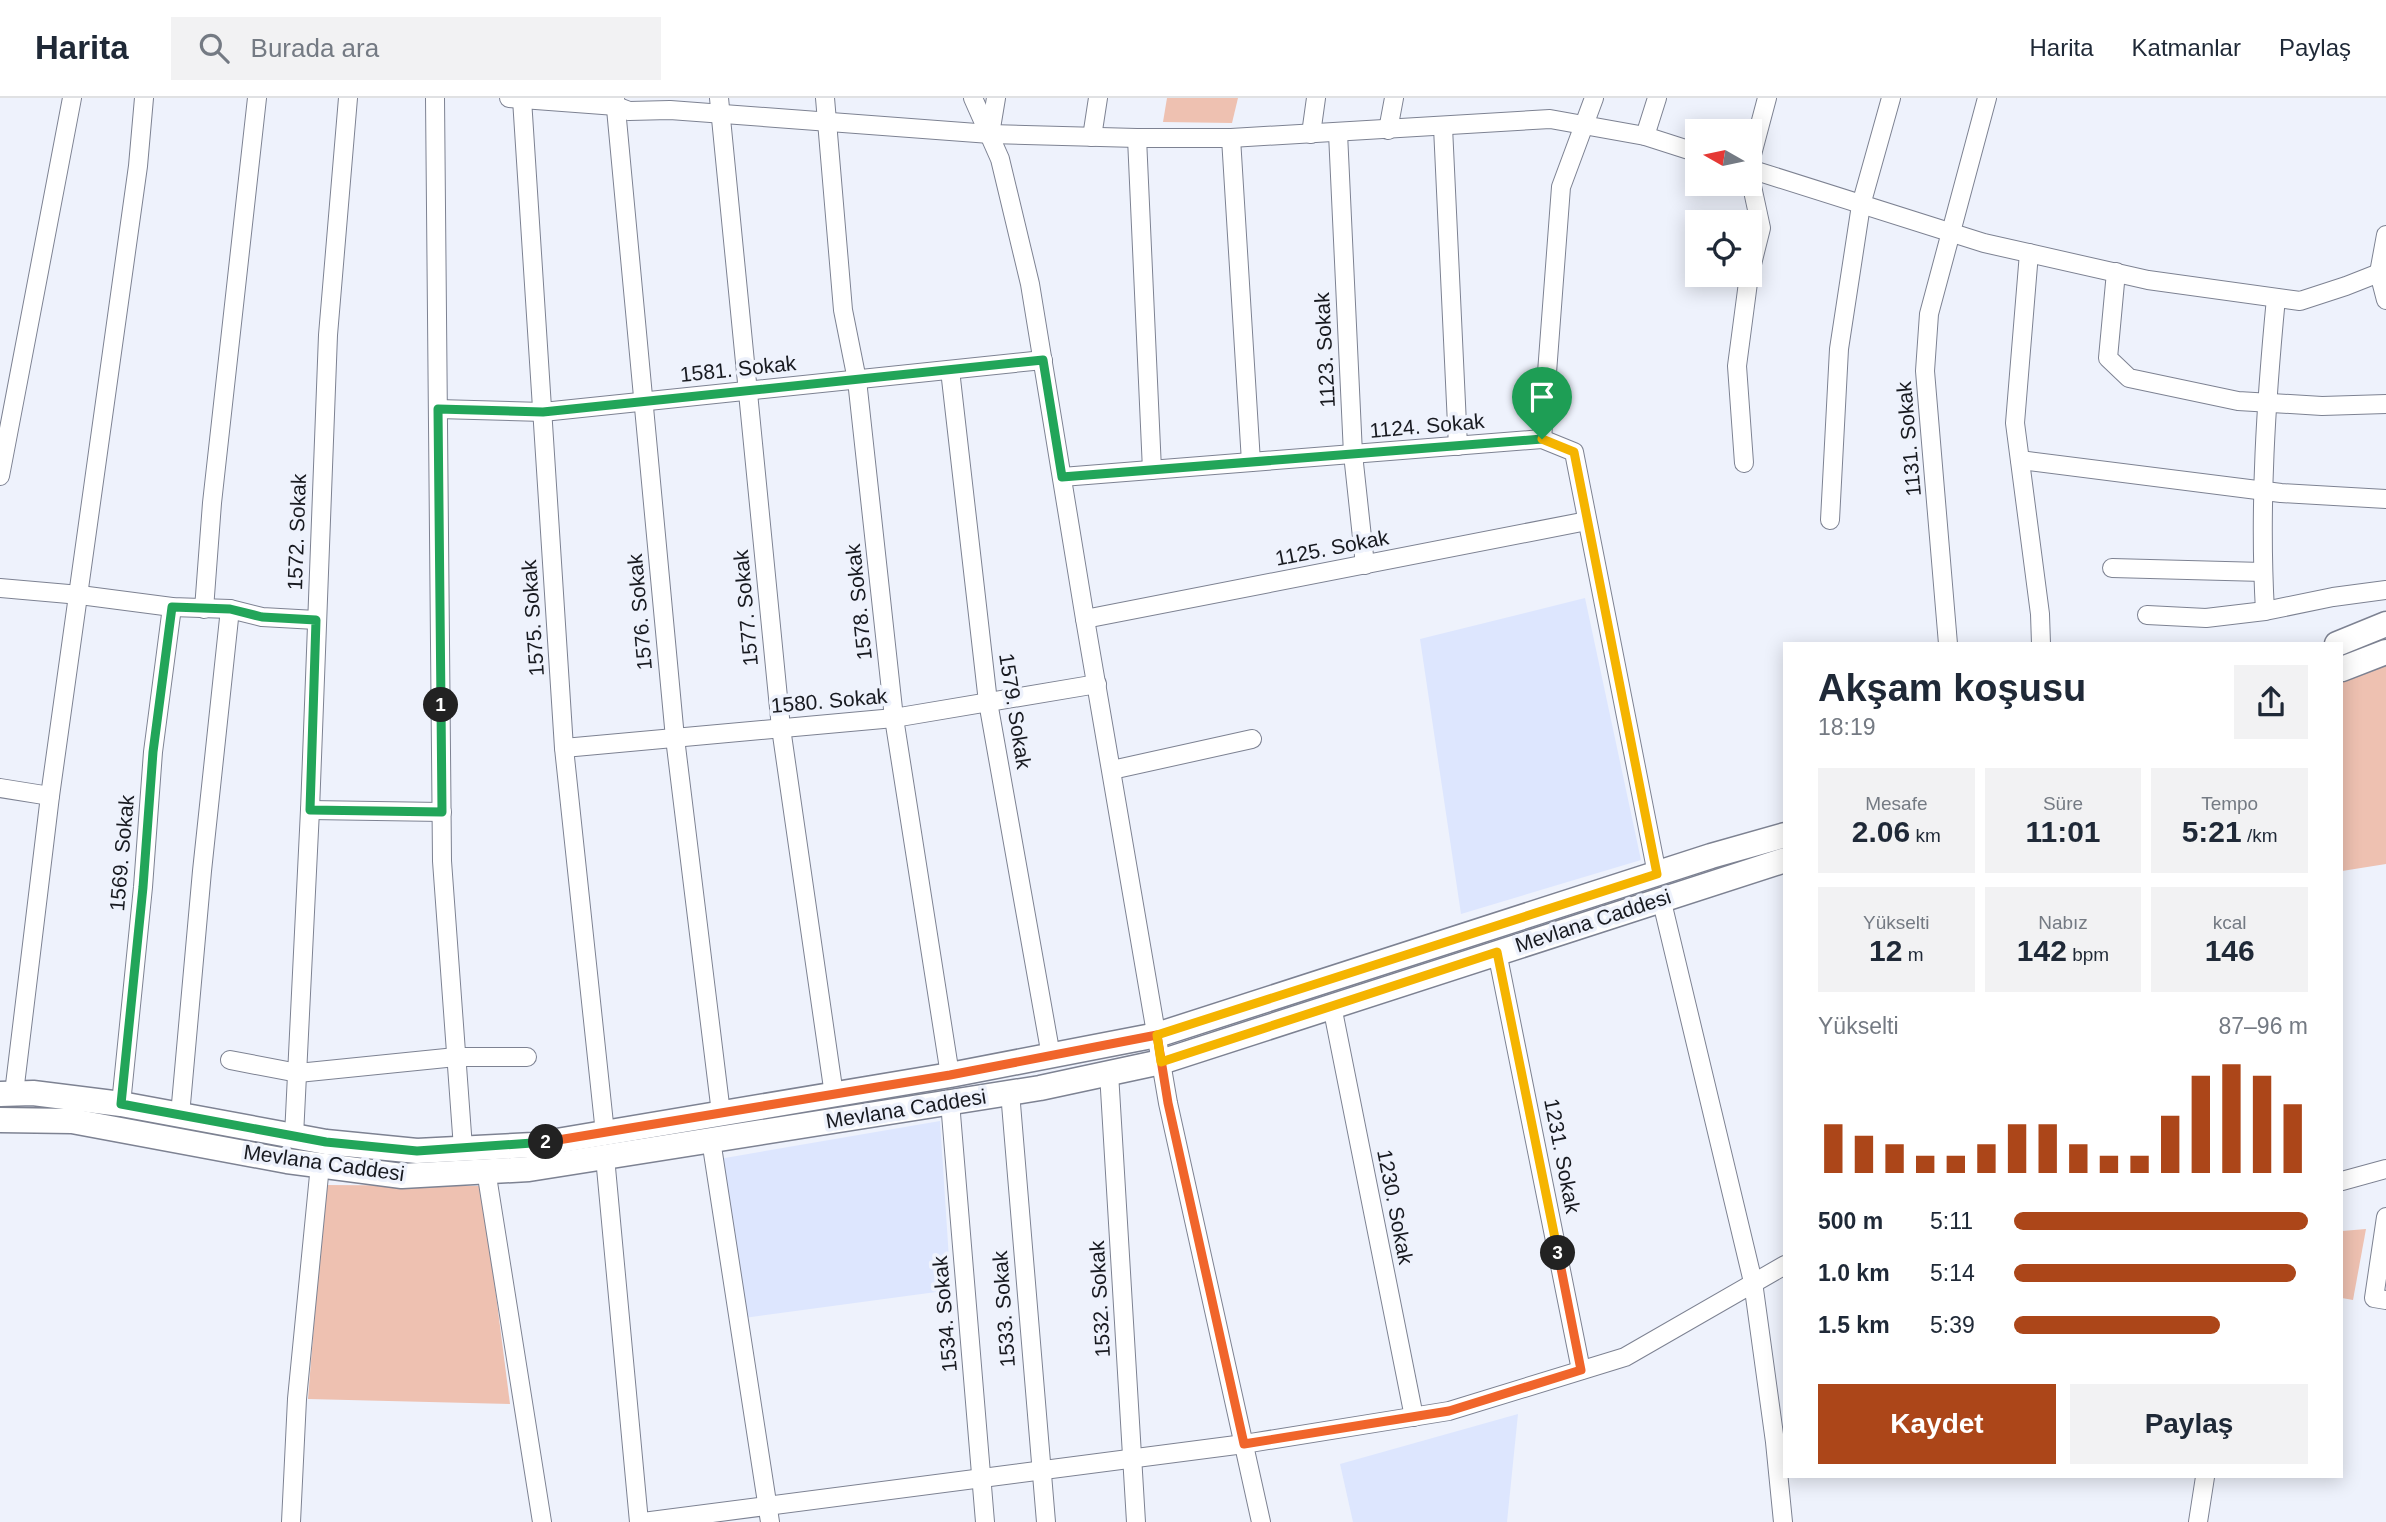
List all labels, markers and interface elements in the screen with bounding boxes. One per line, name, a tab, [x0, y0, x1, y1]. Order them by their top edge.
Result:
search box	[171, 17, 661, 80]
text: Harita	[35, 29, 129, 66]
icon: search	[195, 29, 233, 67]
text: Burada ara	[251, 33, 379, 63]
text: Harita	[2030, 34, 2094, 61]
text: Katmanlar	[2132, 34, 2241, 61]
text: Paylaş	[2279, 34, 2351, 61]
north arrow	[1685, 119, 1762, 196]
map controls	[1685, 119, 1762, 287]
button: locate	[1685, 210, 1762, 287]
street label: 1123. Sokak	[1310, 291, 1339, 408]
street label: 1581. Sokak	[679, 351, 798, 386]
pin	[1512, 367, 1572, 439]
icon: arrive	[1523, 378, 1561, 416]
street label: 1131. Sokak	[1892, 380, 1925, 497]
street label: 1124. Sokak	[1369, 409, 1486, 442]
street label: 1572. Sokak	[283, 473, 310, 591]
street label: 1125. Sokak	[1273, 525, 1391, 570]
street label: 1578. Sokak	[841, 542, 876, 661]
street label: 1577. Sokak	[729, 548, 762, 667]
street label: 1576. Sokak	[623, 552, 656, 671]
street label: 1575. Sokak	[517, 559, 548, 677]
street label: 1579. Sokak	[995, 651, 1036, 771]
button: share	[2234, 665, 2308, 739]
text: Akşam koşusu	[1818, 667, 2086, 709]
street label: 1580. Sokak	[770, 684, 889, 717]
pin: 1	[424, 688, 458, 722]
text: 1	[435, 694, 446, 715]
text: 18:19	[1818, 714, 1876, 740]
street label: 1569. Sokak	[105, 793, 138, 912]
text: Mesafe	[1865, 793, 1927, 814]
text: Süre	[2043, 793, 2083, 814]
text: Tempo	[2201, 793, 2258, 814]
text: 2.06	[1852, 815, 1910, 848]
text: 11:01	[2025, 815, 2101, 848]
text: 5:21	[2182, 815, 2242, 848]
text: km	[1910, 825, 1941, 846]
text: /km	[2242, 825, 2278, 846]
street label: Mevlana Caddesi	[1512, 885, 1674, 957]
text: Yükselti	[1863, 912, 1930, 933]
text: Nabız	[2038, 912, 2088, 933]
text: kcal	[2213, 912, 2247, 933]
text: 12	[1869, 934, 1902, 967]
text: 142	[2017, 934, 2067, 967]
text: 146	[2205, 934, 2255, 967]
text: m	[1902, 944, 1924, 965]
text: bpm	[2067, 944, 2109, 965]
text: Yükselti	[1818, 1013, 1899, 1039]
text: 87–96 m	[2218, 1013, 2308, 1039]
street label: Mevlana Caddesi	[824, 1084, 988, 1133]
street label: 1231. Sokak	[1540, 1096, 1585, 1216]
pin: 2	[528, 1124, 564, 1160]
text: 2	[540, 1131, 551, 1152]
street label: Mevlana Caddesi	[242, 1140, 406, 1185]
street label: 1230. Sokak	[1373, 1147, 1418, 1267]
text: 500 m	[1818, 1208, 1883, 1234]
text: 5:11	[1930, 1208, 1973, 1234]
pin: 3	[1540, 1236, 1576, 1270]
street label: 1532. Sokak	[1085, 1240, 1114, 1358]
text: 3	[1552, 1242, 1563, 1263]
street label: 1533. Sokak	[988, 1250, 1019, 1368]
street label: 1534. Sokak	[928, 1254, 961, 1373]
text: 1.0 km	[1818, 1260, 1890, 1286]
text: 5:14	[1930, 1260, 1975, 1286]
text: 1.5 km	[1818, 1312, 1890, 1338]
text: 5:39	[1930, 1312, 1975, 1338]
button: Kaydet	[1818, 1384, 2056, 1464]
button: Paylaş	[2070, 1384, 2308, 1464]

